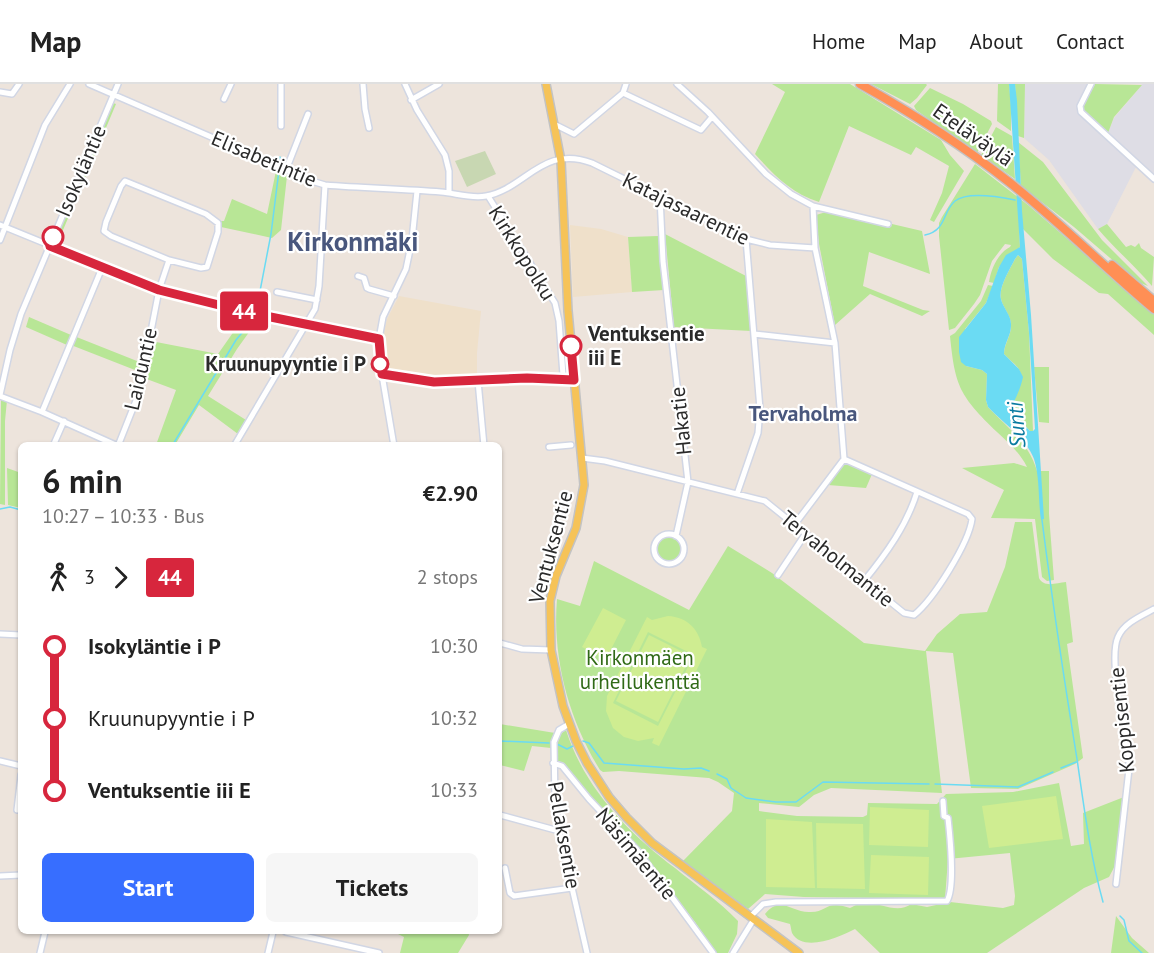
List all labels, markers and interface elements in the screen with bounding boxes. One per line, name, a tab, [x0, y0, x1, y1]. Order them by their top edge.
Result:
text: Map	[30, 23, 81, 60]
text: Home	[812, 28, 865, 55]
text: Map	[898, 28, 937, 55]
text: About	[970, 28, 1023, 55]
text: Contact	[1056, 28, 1124, 55]
street label: Eteläväylä	[928, 97, 1019, 172]
street label: Isokyläntie	[49, 121, 112, 221]
street label: Elisabetintie	[207, 124, 321, 193]
street label: Katajasaarentie	[618, 166, 754, 251]
street label: Kirkkopolku	[483, 200, 562, 305]
district label: Kirkonmäki	[287, 224, 419, 258]
unlabelled marker	[42, 226, 64, 248]
line badge: 44	[217, 292, 271, 330]
text: 44	[232, 298, 256, 325]
place label: Ventuksentie iii E	[587, 320, 705, 371]
street label: Laiduntie	[118, 325, 163, 413]
marker: Ventuksentie iii E	[560, 335, 582, 357]
place label: Kruunupyyntie i P	[205, 350, 366, 377]
marker: Kruunupyyntie i P	[371, 355, 389, 373]
street label: Hakatie	[664, 386, 698, 456]
district label: Tervaholma	[749, 399, 858, 427]
water label: Sunti	[1000, 400, 1032, 449]
text: 6 min	[42, 459, 123, 502]
text: €2.90	[423, 479, 478, 507]
street label: Ventuksentie	[522, 487, 579, 607]
text: 10:27 – 10:33 · Bus	[42, 503, 204, 529]
street label: Tervaholmantie	[775, 505, 900, 613]
icon: walk	[42, 561, 75, 594]
icon: forward	[104, 561, 137, 594]
text: 3	[84, 564, 95, 590]
text: 44	[158, 564, 182, 591]
text: 2 stops	[417, 564, 478, 590]
text: Isokyläntie i P	[88, 632, 221, 660]
text: 10:30	[430, 633, 478, 659]
park label: Kirkonmäen urheilukenttä	[580, 644, 700, 695]
street label: Koppisentie	[1103, 666, 1140, 774]
text: Kruunupyyntie i P	[88, 704, 255, 732]
text: 10:32	[430, 705, 478, 731]
text: Ventuksentie iii E	[88, 776, 251, 804]
text: 10:33	[430, 777, 478, 803]
street label: Pellaksentie	[542, 779, 587, 891]
street label: Näsimäentie	[590, 802, 683, 905]
button: Start	[42, 853, 254, 922]
button: Tickets	[266, 853, 478, 922]

